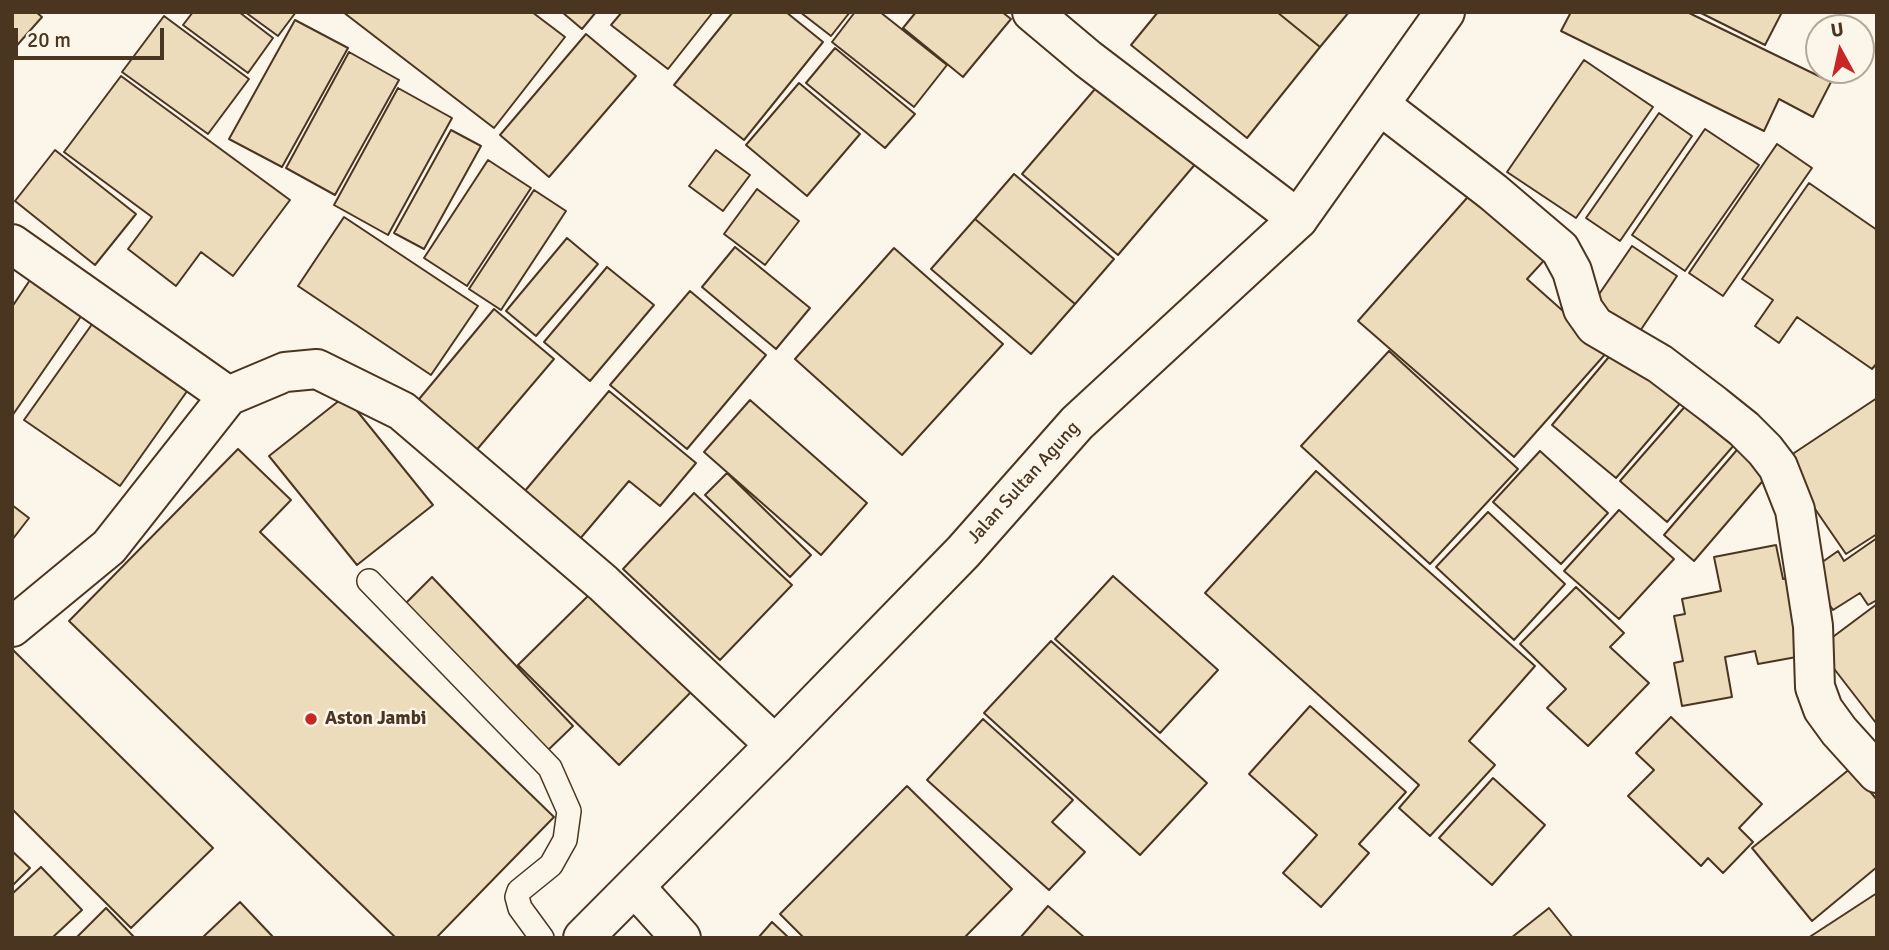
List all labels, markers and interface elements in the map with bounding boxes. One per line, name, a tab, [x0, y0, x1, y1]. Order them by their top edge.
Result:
scale bar	[18, 14, 168, 58]
north arrow	[1805, 14, 1875, 84]
text: U	[1829, 17, 1845, 43]
text: 20 m	[27, 27, 71, 53]
street label: Jalan Sultan Agung	[963, 417, 1085, 549]
place label: Aston Jambi	[325, 708, 426, 730]
marker: Aston Jambi	[303, 711, 319, 727]

